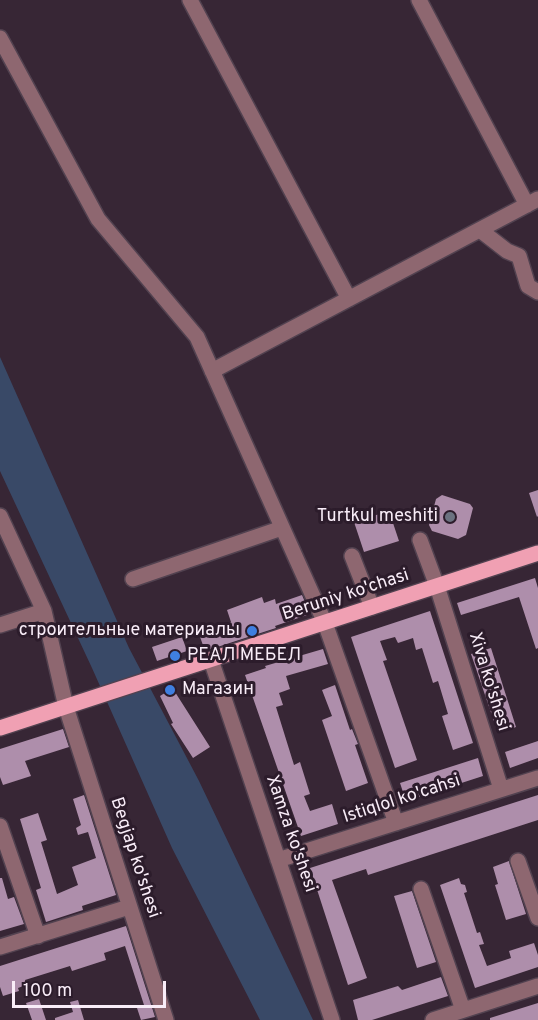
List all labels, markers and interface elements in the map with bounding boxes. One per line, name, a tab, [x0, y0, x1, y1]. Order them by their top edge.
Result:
place label: Turtkul meshiti	[317, 506, 438, 528]
marker: Turtkul meshiti	[443, 510, 457, 524]
street label: Beruniy ko'chasi	[280, 565, 412, 627]
place label: строительные материалы	[19, 620, 240, 642]
marker: строительные материалы	[245, 624, 259, 638]
street label: Xiva ko'shesi	[463, 630, 513, 734]
place label: РЕАЛ МЕБЕЛ	[187, 645, 301, 667]
marker: РЕАЛ МЕБЕЛ	[168, 649, 182, 663]
place label: Магазин	[182, 679, 254, 701]
marker: Магазин	[163, 683, 177, 697]
street label: Istiqlol ko'cahsi	[341, 771, 463, 829]
street label: Xamza ko'shesi	[260, 772, 320, 896]
street label: Begjap ko'shesi	[104, 795, 164, 921]
scale bar	[15, 969, 170, 1007]
text: 100 m	[23, 980, 72, 1003]

